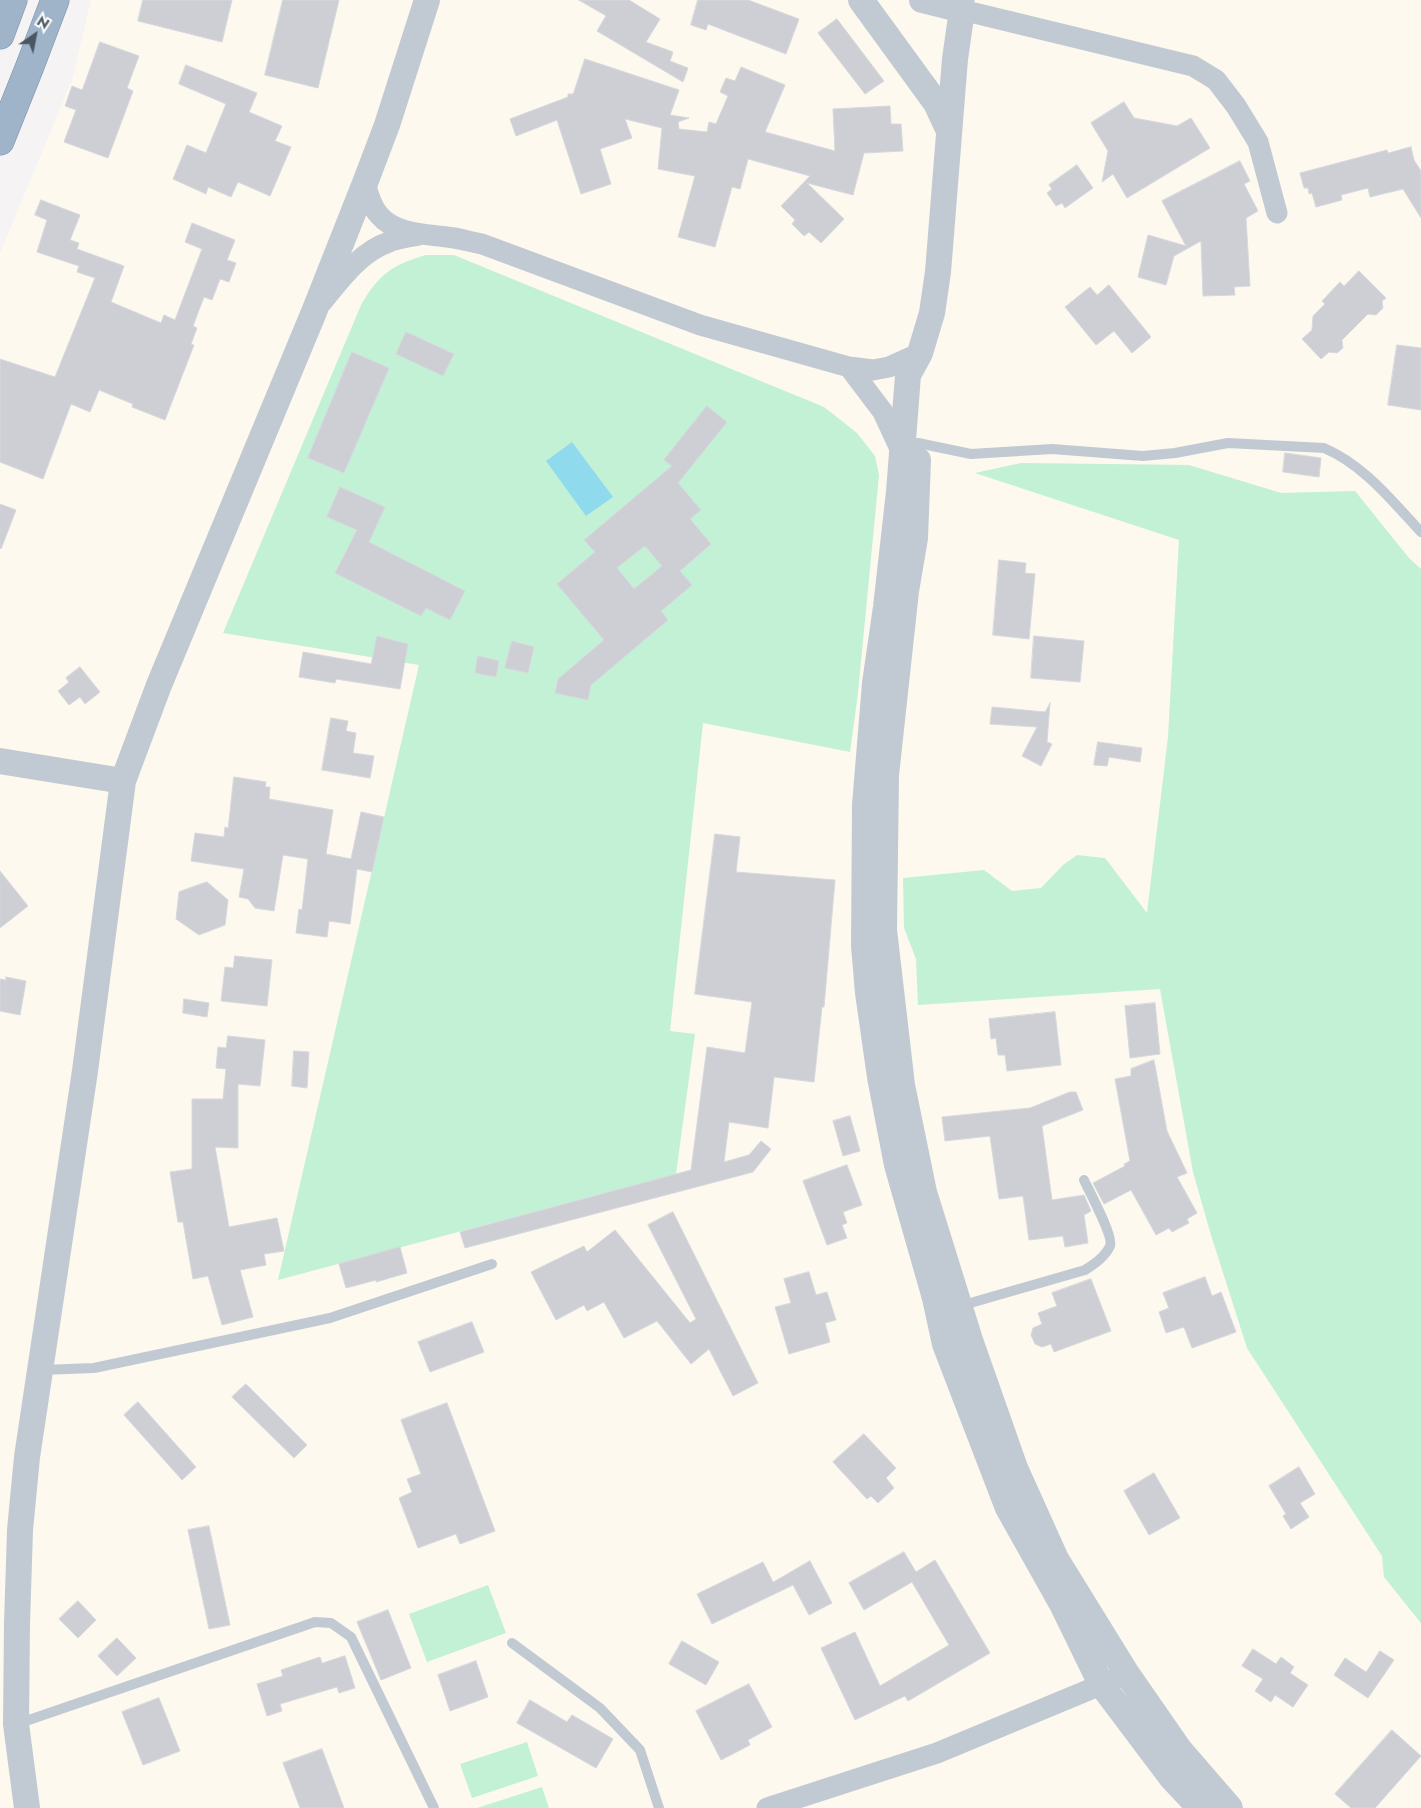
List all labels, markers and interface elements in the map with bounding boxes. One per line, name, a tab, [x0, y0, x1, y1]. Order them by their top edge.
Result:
north arrow	[10, 10, 60, 60]
text: N	[33, 11, 53, 34]

